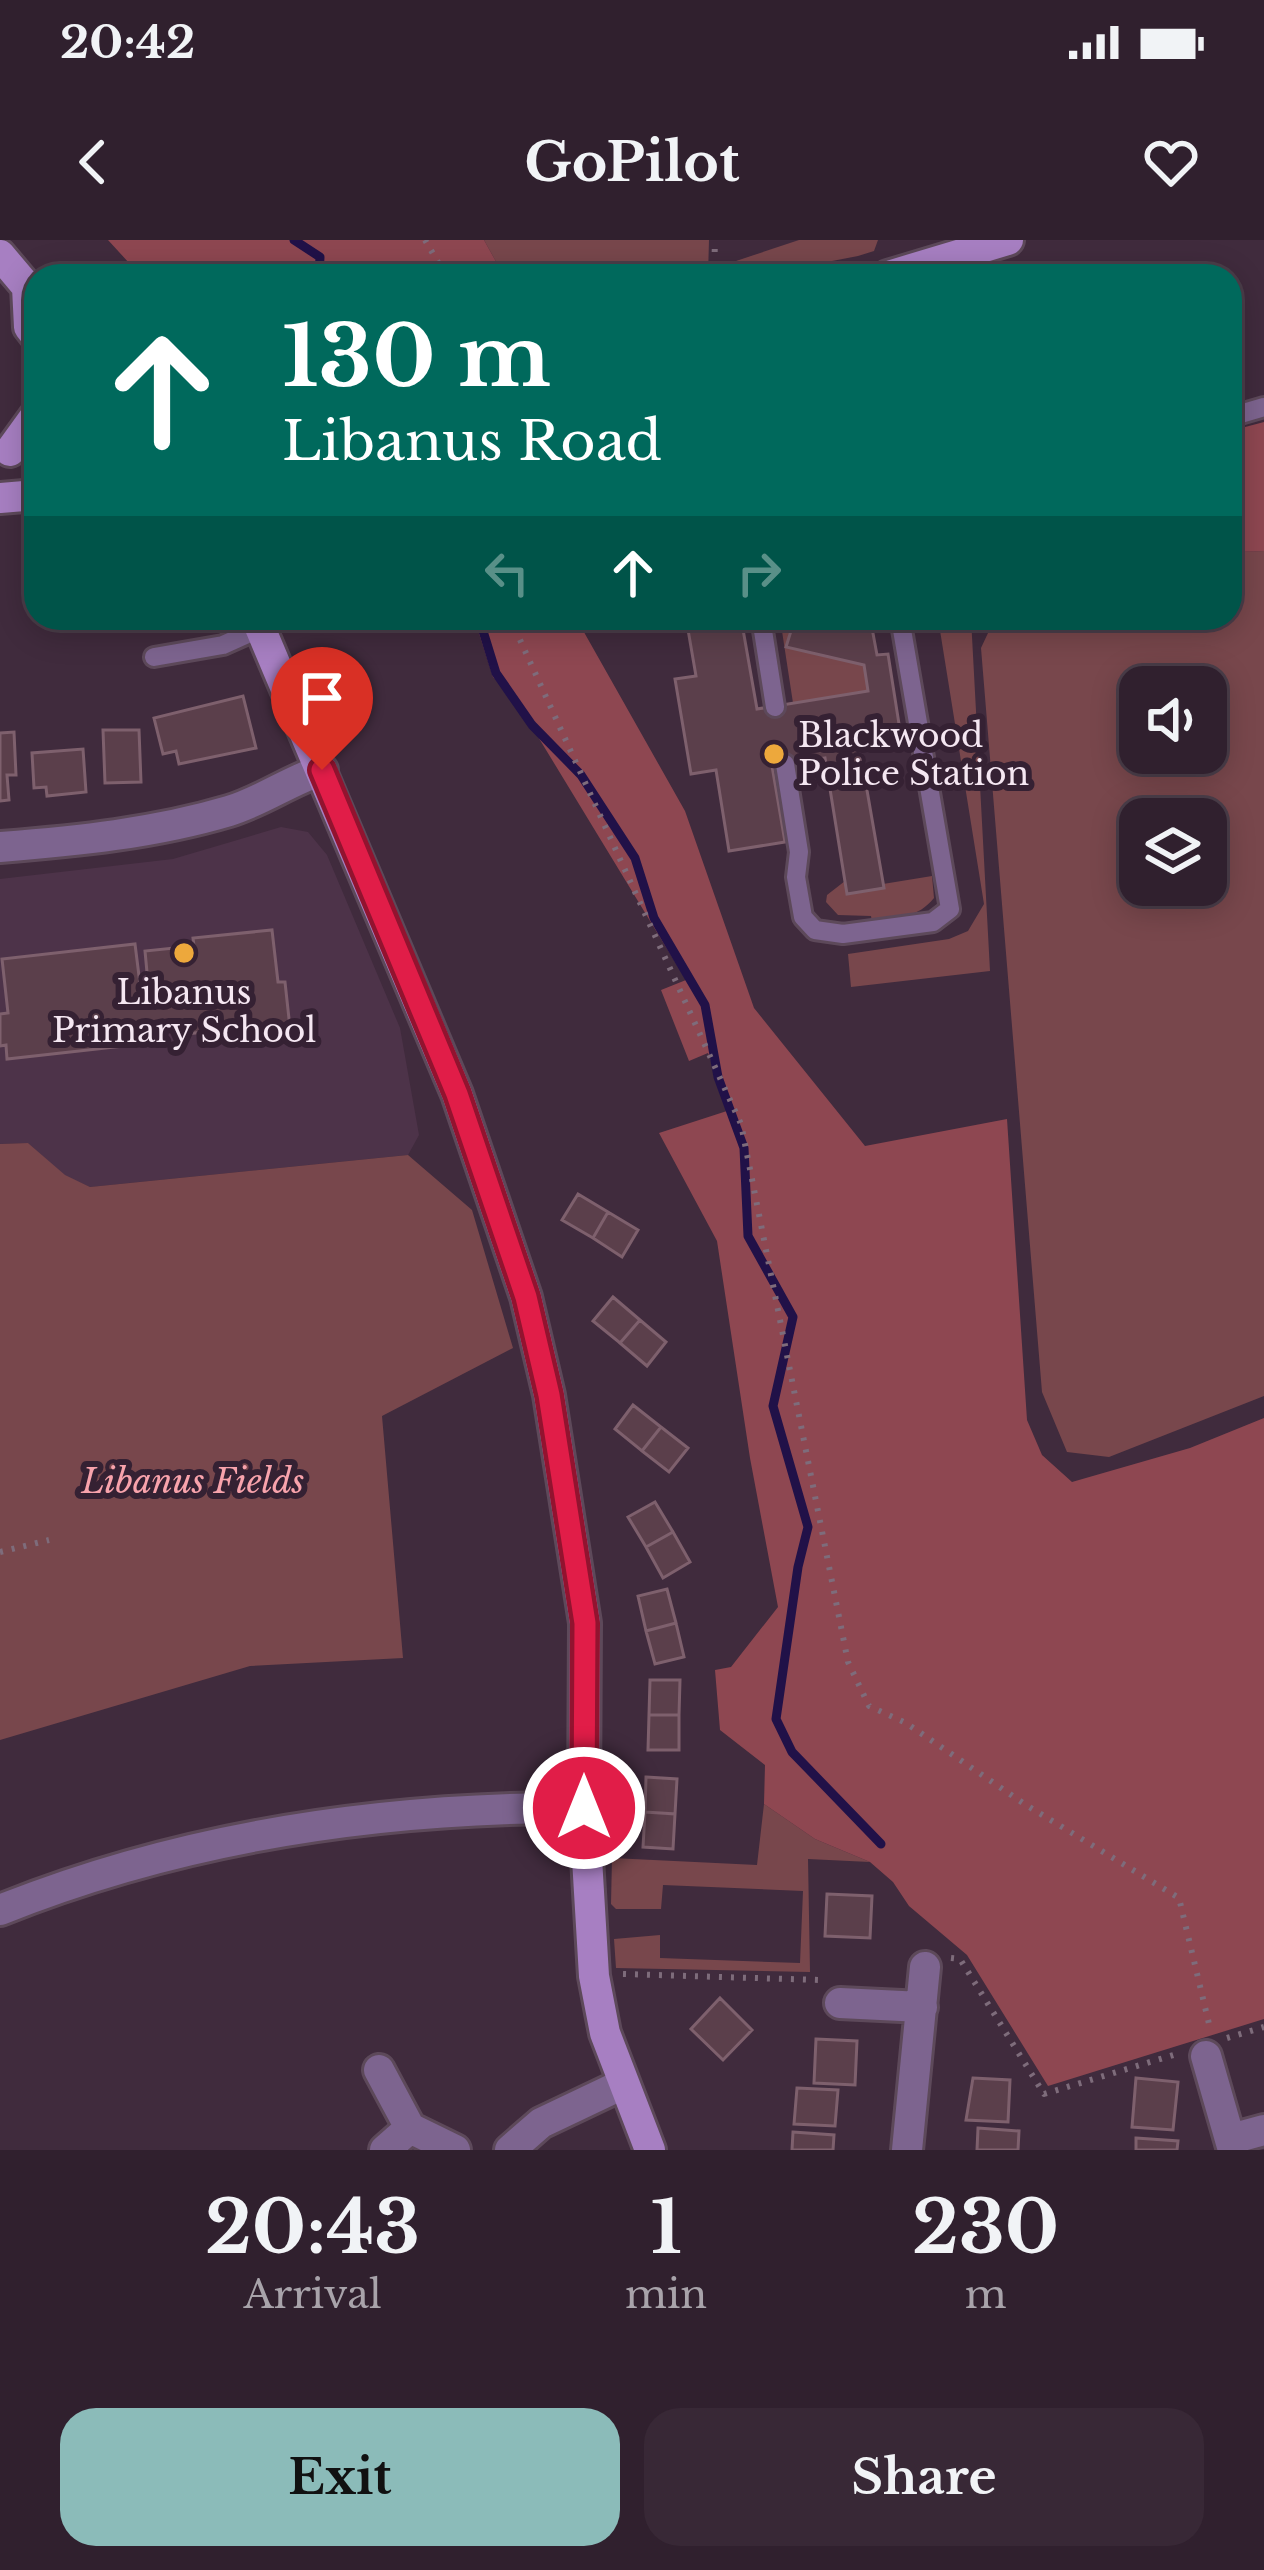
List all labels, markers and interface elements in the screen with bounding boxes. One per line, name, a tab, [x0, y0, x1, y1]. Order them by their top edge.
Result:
text: 20:42	[60, 14, 195, 70]
icon: back	[60, 129, 126, 195]
text: GoPilot	[524, 129, 740, 196]
icon: heart	[1138, 129, 1204, 195]
text: 130 m	[282, 305, 551, 409]
icon: ahead	[84, 312, 240, 468]
text: Libanus Road	[282, 408, 662, 475]
icon: left	[474, 540, 540, 606]
icon: ahead	[600, 540, 666, 606]
icon: right	[726, 540, 792, 606]
pin	[271, 647, 373, 770]
icon: arrive	[289, 665, 355, 731]
map controls	[1119, 666, 1227, 906]
button: sound	[1119, 666, 1227, 774]
place label: Blackwood Police Station	[798, 715, 1029, 794]
marker: Blackwood Police Station	[761, 741, 787, 767]
button: layers	[1119, 798, 1227, 906]
marker: Libanus Primary School	[171, 940, 197, 966]
place label: Libanus Primary School	[52, 972, 316, 1051]
park label: Libanus Fields	[81, 1461, 304, 1502]
position arrow	[521, 1745, 647, 1871]
text: 20:43	[205, 2183, 420, 2272]
text: 1	[650, 2183, 682, 2272]
text: 230	[912, 2183, 1059, 2272]
text: Arrival	[244, 2270, 382, 2319]
text: min	[625, 2270, 707, 2319]
text: m	[965, 2270, 1007, 2319]
button: Exit	[60, 2408, 620, 2546]
button: Share	[644, 2408, 1204, 2546]

